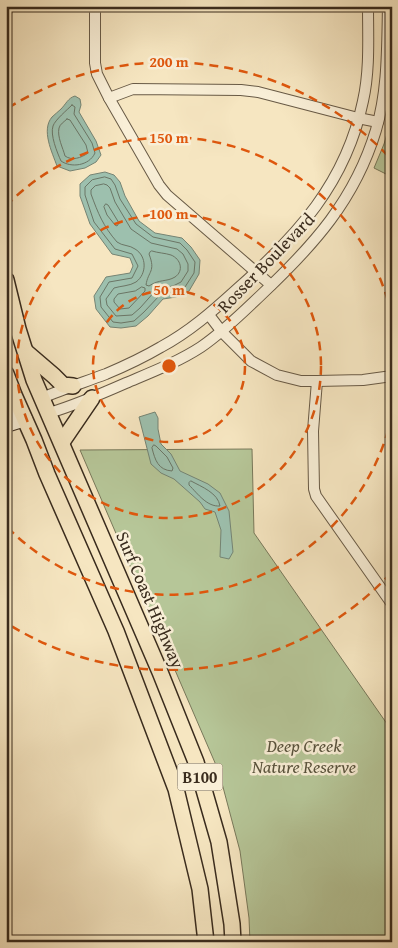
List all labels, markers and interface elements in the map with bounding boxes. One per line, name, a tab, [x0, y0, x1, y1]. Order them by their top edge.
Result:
text: 200 m	[149, 51, 189, 72]
text: 150 m	[149, 127, 189, 148]
text: 100 m	[149, 203, 189, 224]
street label: Rosser Boulevard	[211, 206, 321, 319]
text: 50 m	[153, 279, 185, 300]
centre of rings	[160, 357, 178, 375]
street label: Surf Coast Highway	[109, 527, 192, 673]
park label: Deep Creek Nature Reserve	[251, 732, 356, 780]
road number: B100	[178, 764, 222, 790]

